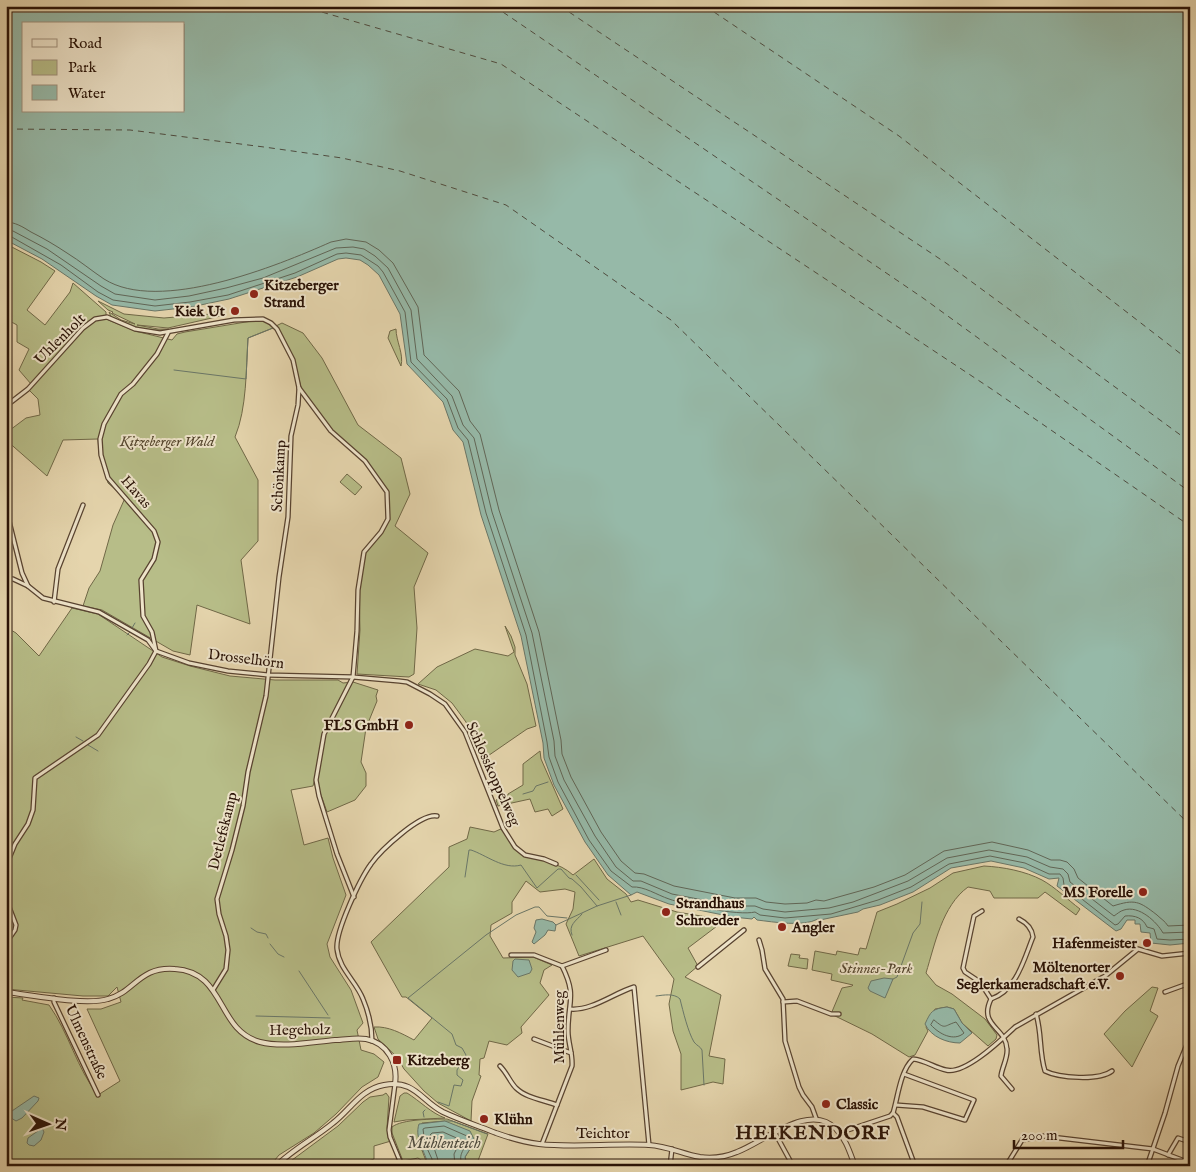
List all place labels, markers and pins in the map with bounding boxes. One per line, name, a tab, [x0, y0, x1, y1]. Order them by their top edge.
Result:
place label: Kitzeberger Strand	[264, 276, 339, 312]
marker: Kitzeberger Strand	[248, 288, 260, 300]
place label: Kiek Ut	[175, 302, 226, 321]
marker: Kiek Ut	[229, 305, 241, 317]
place label: FLS GmbH	[324, 716, 399, 735]
marker: FLS GmbH	[403, 719, 415, 731]
place label: MS Forelle	[1063, 883, 1133, 902]
marker: MS Forelle	[1137, 886, 1149, 898]
place label: Strandhaus Schroeder	[676, 894, 745, 930]
marker: Strandhaus Schroeder	[660, 906, 672, 918]
place label: Angler	[791, 918, 835, 937]
marker: Angler	[776, 921, 788, 933]
place label: Hafenmeister	[1052, 934, 1137, 953]
marker: Hafenmeister	[1141, 937, 1153, 949]
place label: Möltenorter Seglerkameradschaft e.V.	[956, 958, 1110, 994]
marker: Möltenorter Seglerkameradschaft e.V.	[1114, 970, 1126, 982]
place label: Kitzeberg	[407, 1051, 470, 1070]
marker: Kitzeberg	[391, 1054, 403, 1066]
place label: Classic	[836, 1095, 879, 1114]
marker: Classic	[820, 1098, 832, 1110]
place label: Klühn	[494, 1110, 533, 1129]
marker: Klühn	[478, 1113, 490, 1125]

